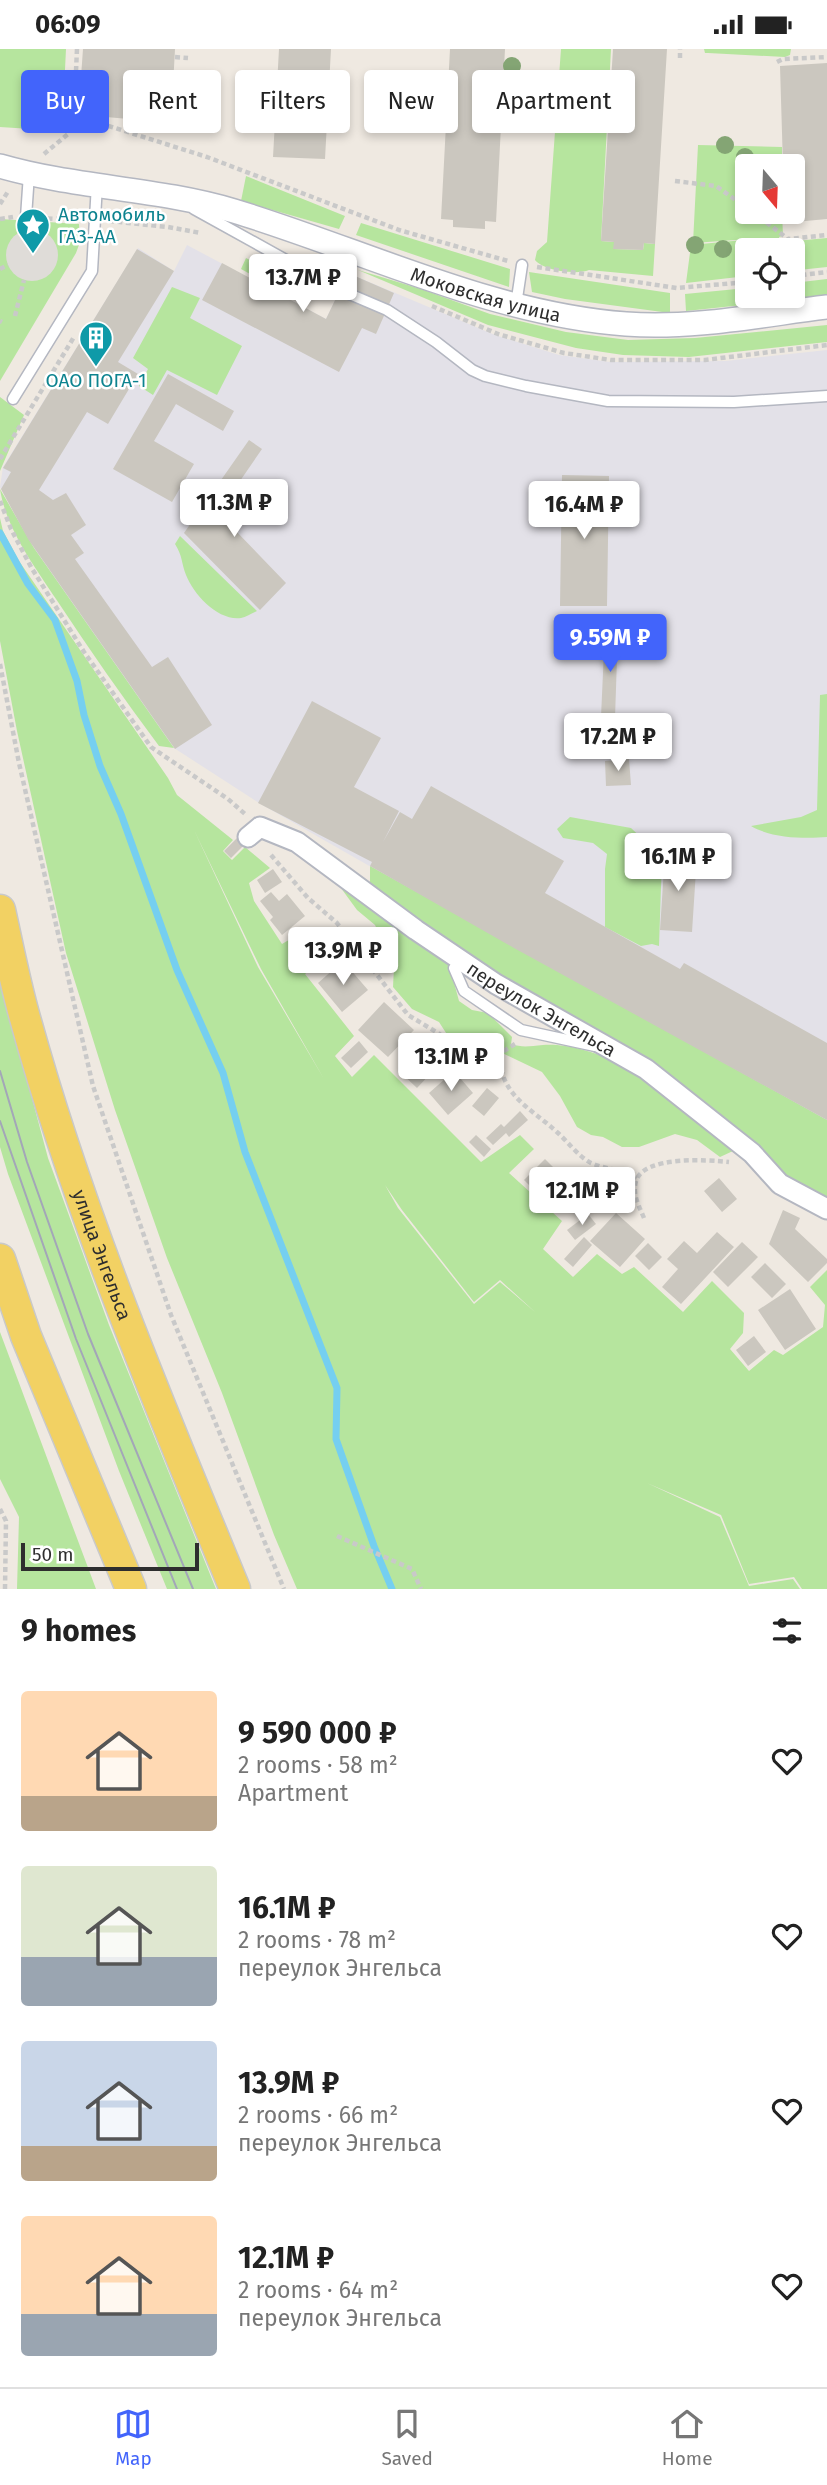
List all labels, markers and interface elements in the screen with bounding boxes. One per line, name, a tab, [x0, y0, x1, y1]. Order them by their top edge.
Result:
text: 06:09	[35, 9, 101, 40]
chip: Buy	[21, 70, 109, 133]
chip: Rent	[123, 70, 221, 133]
chip: Filters	[235, 70, 350, 133]
chip: New	[364, 70, 458, 133]
chip: Apartment	[472, 70, 635, 133]
north arrow	[735, 154, 805, 224]
map controls	[735, 154, 805, 308]
place label: Автомобиль ГАЗ-АА	[58, 203, 166, 248]
place icon: Автомобиль ГАЗ-АА	[14, 206, 52, 255]
button: locate	[735, 238, 805, 308]
pin: 13.7M ₽	[238, 254, 368, 314]
street label: Моковская улица	[408, 262, 563, 326]
text: 13.7M ₽	[265, 263, 341, 291]
building icon: ОАО ПОГА-1	[77, 319, 115, 368]
place label: ОАО ПОГА-1	[46, 369, 146, 392]
pin: 11.3M ₽	[169, 479, 299, 539]
pin: 16.4M ₽	[519, 482, 649, 541]
text: 11.3M ₽	[196, 488, 272, 516]
text: 16.4M ₽	[545, 490, 623, 518]
pin: 9.59M ₽	[545, 615, 675, 674]
text: 9.59M ₽	[570, 623, 650, 651]
pin: 17.2M ₽	[553, 713, 683, 773]
text: 17.2M ₽	[580, 722, 656, 750]
pin: 16.1M ₽	[613, 833, 743, 893]
text: 16.1M ₽	[641, 842, 715, 870]
pin: 13.9M ₽	[278, 927, 408, 987]
text: 13.9M ₽	[304, 936, 382, 964]
street label: переулок Энгельса	[463, 956, 620, 1061]
pin: 13.1M ₽	[386, 1033, 516, 1093]
text: 13.1M ₽	[414, 1042, 488, 1070]
pin: 12.1M ₽	[517, 1167, 647, 1227]
text: 12.1M ₽	[545, 1176, 619, 1204]
street label: улица Энгельса	[68, 1186, 137, 1323]
scale bar	[21, 1540, 200, 1572]
text: 50 m	[32, 1543, 73, 1566]
icon: filters	[768, 1612, 806, 1650]
text: 9 homes	[21, 1613, 136, 1649]
text: 9 590 000 ₽	[238, 1715, 397, 1751]
icon: home	[77, 1719, 161, 1803]
icon: heart	[768, 1742, 806, 1780]
text: 2 rooms · 58 m²	[238, 1751, 398, 1779]
text: Apartment	[238, 1779, 348, 1807]
text: 16.1M ₽	[238, 1890, 336, 1926]
icon: home	[77, 1894, 161, 1978]
icon: heart	[768, 1917, 806, 1955]
text: 2 rooms · 78 m²	[238, 1926, 396, 1954]
text: переулок Энгельса	[238, 1954, 442, 1982]
text: 13.9M ₽	[238, 2065, 339, 2101]
icon: home	[77, 2069, 161, 2153]
icon: heart	[768, 2092, 806, 2130]
text: 2 rooms · 66 m²	[238, 2101, 398, 2129]
text: переулок Энгельса	[238, 2129, 442, 2157]
text: 12.1M ₽	[238, 2240, 334, 2276]
icon: home	[77, 2244, 161, 2328]
icon: heart	[768, 2267, 806, 2305]
text: 2 rooms · 64 m²	[238, 2276, 398, 2304]
text: переулок Энгельса	[238, 2304, 442, 2332]
tab: Map	[114, 2405, 152, 2470]
tab: Saved	[381, 2405, 433, 2470]
tab: Home	[662, 2405, 712, 2470]

